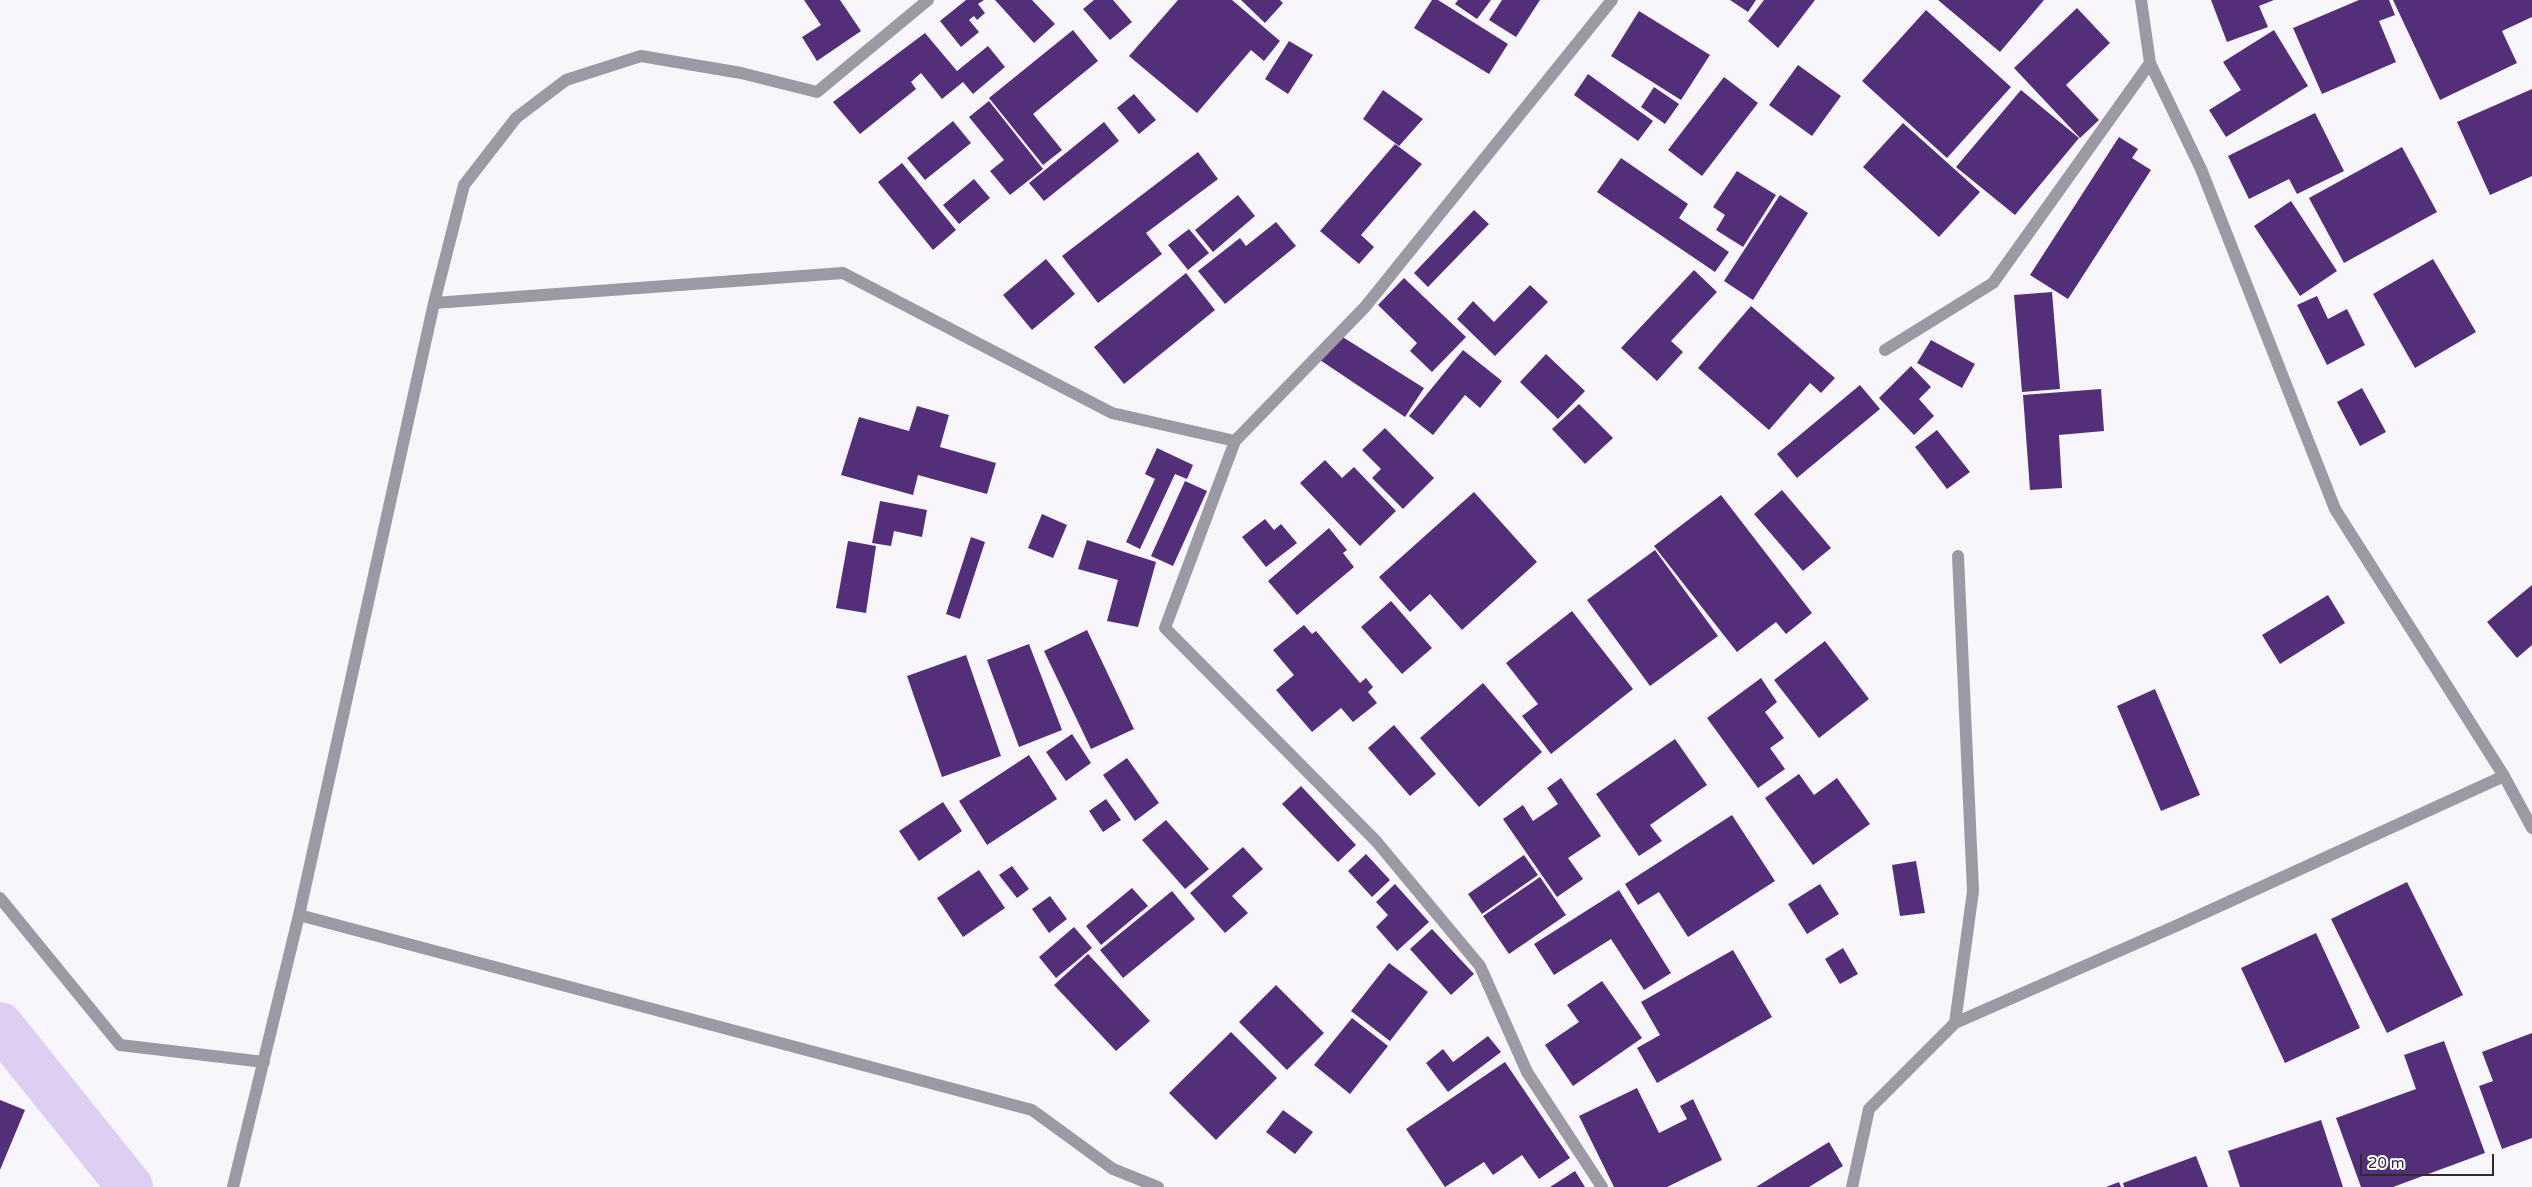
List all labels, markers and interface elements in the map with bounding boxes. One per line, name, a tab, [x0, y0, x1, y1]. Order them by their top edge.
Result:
scale bar	[2362, 1144, 2496, 1176]
text: 20 m	[2368, 1154, 2405, 1172]

